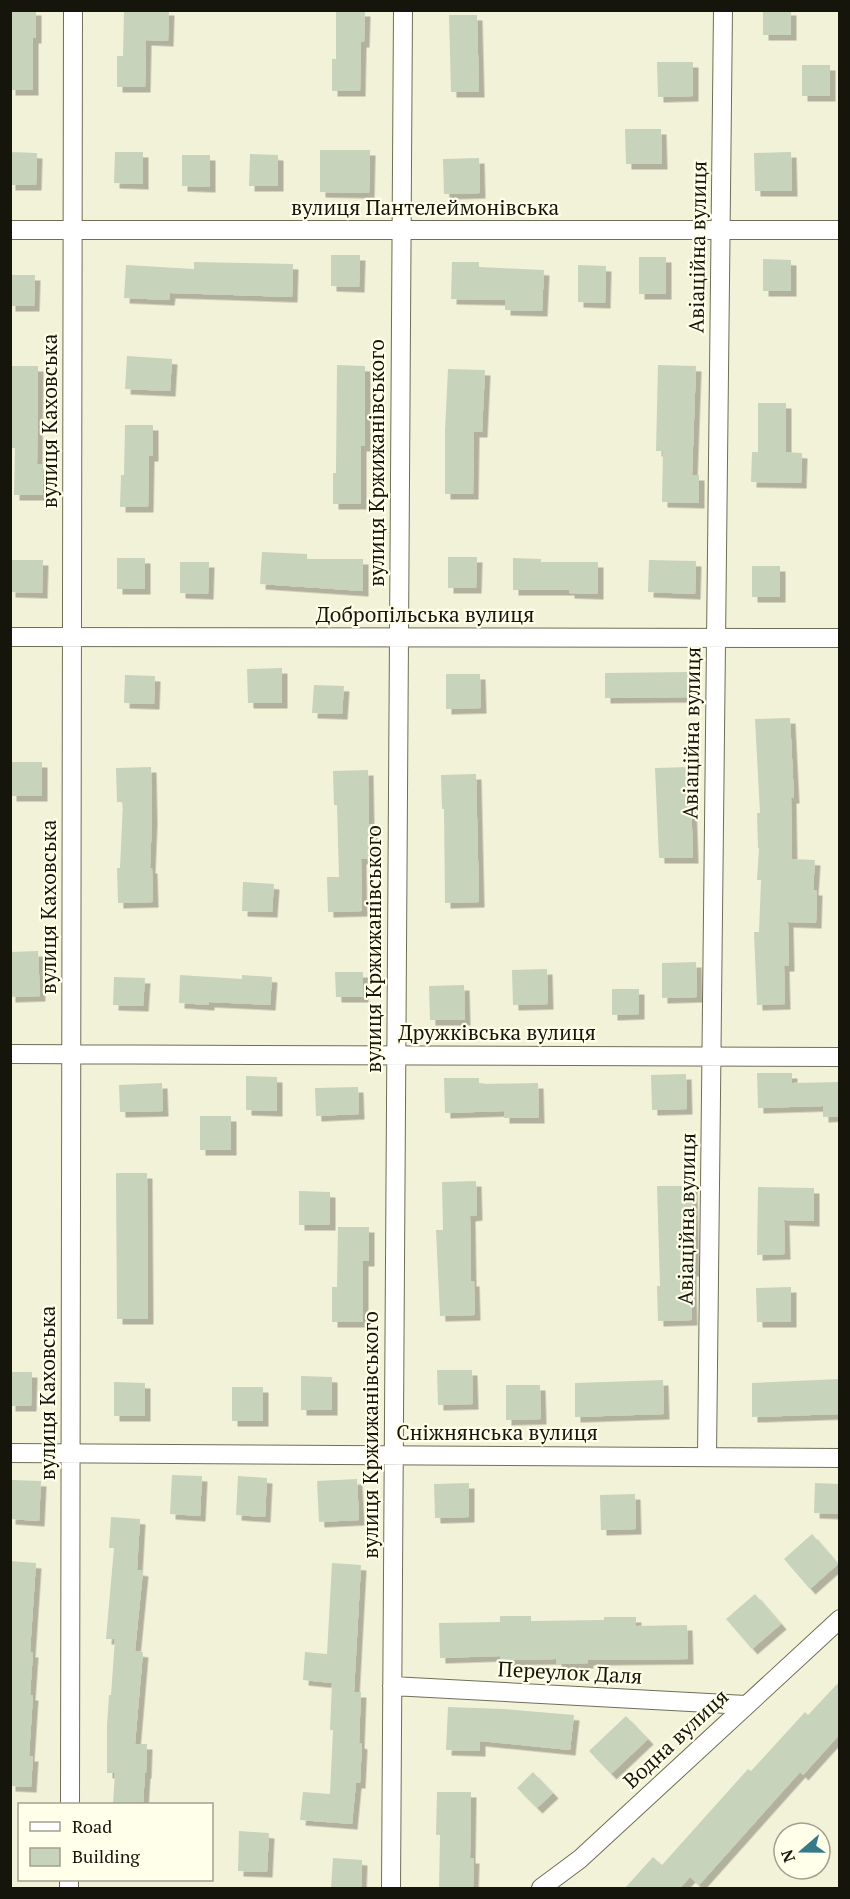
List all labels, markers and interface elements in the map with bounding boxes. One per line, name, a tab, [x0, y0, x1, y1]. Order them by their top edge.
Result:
street label: Авіаційна вулиця	[681, 161, 713, 333]
street label: вулиця Пантелеймонівська	[291, 193, 560, 221]
street label: вулиця Каховська	[35, 333, 63, 508]
street label: вулиця Кржижанівського	[362, 339, 390, 587]
street label: Добропільська вулиця	[316, 600, 534, 628]
street label: Авіаційна вулиця	[675, 647, 707, 819]
street label: вулиця Каховська	[34, 819, 62, 994]
street label: вулиця Кржижанівського	[359, 825, 387, 1073]
street label: Дружківська вулиця	[398, 1018, 596, 1046]
street label: Авіаційна вулиця	[670, 1133, 702, 1305]
street label: вулиця Каховська	[33, 1305, 61, 1480]
street label: вулиця Кржижанівського	[356, 1311, 384, 1559]
street label: Сніжнянська вулиця	[396, 1418, 598, 1446]
street label: Переулок Даля	[497, 1654, 643, 1690]
street label: Водна вулиця	[617, 1682, 734, 1794]
legend	[18, 1803, 213, 1881]
text: Road	[72, 1814, 112, 1838]
north arrow	[772, 1821, 832, 1881]
text: Building	[72, 1844, 140, 1868]
text: N	[775, 1847, 800, 1866]

